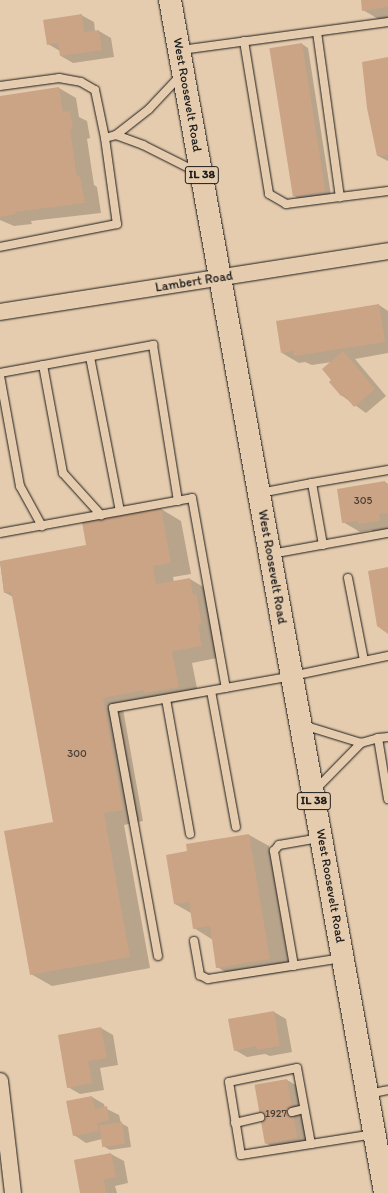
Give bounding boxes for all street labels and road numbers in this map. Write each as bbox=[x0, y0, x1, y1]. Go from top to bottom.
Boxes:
street label: West Roosevelt Road bbox=[169, 37, 205, 153]
road number: IL 38 bbox=[184, 165, 220, 185]
street label: Lambert Road bbox=[154, 268, 234, 296]
street label: West Roosevelt Road bbox=[254, 509, 290, 625]
road number: IL 38 bbox=[296, 791, 332, 811]
street label: West Roosevelt Road bbox=[312, 828, 348, 944]

